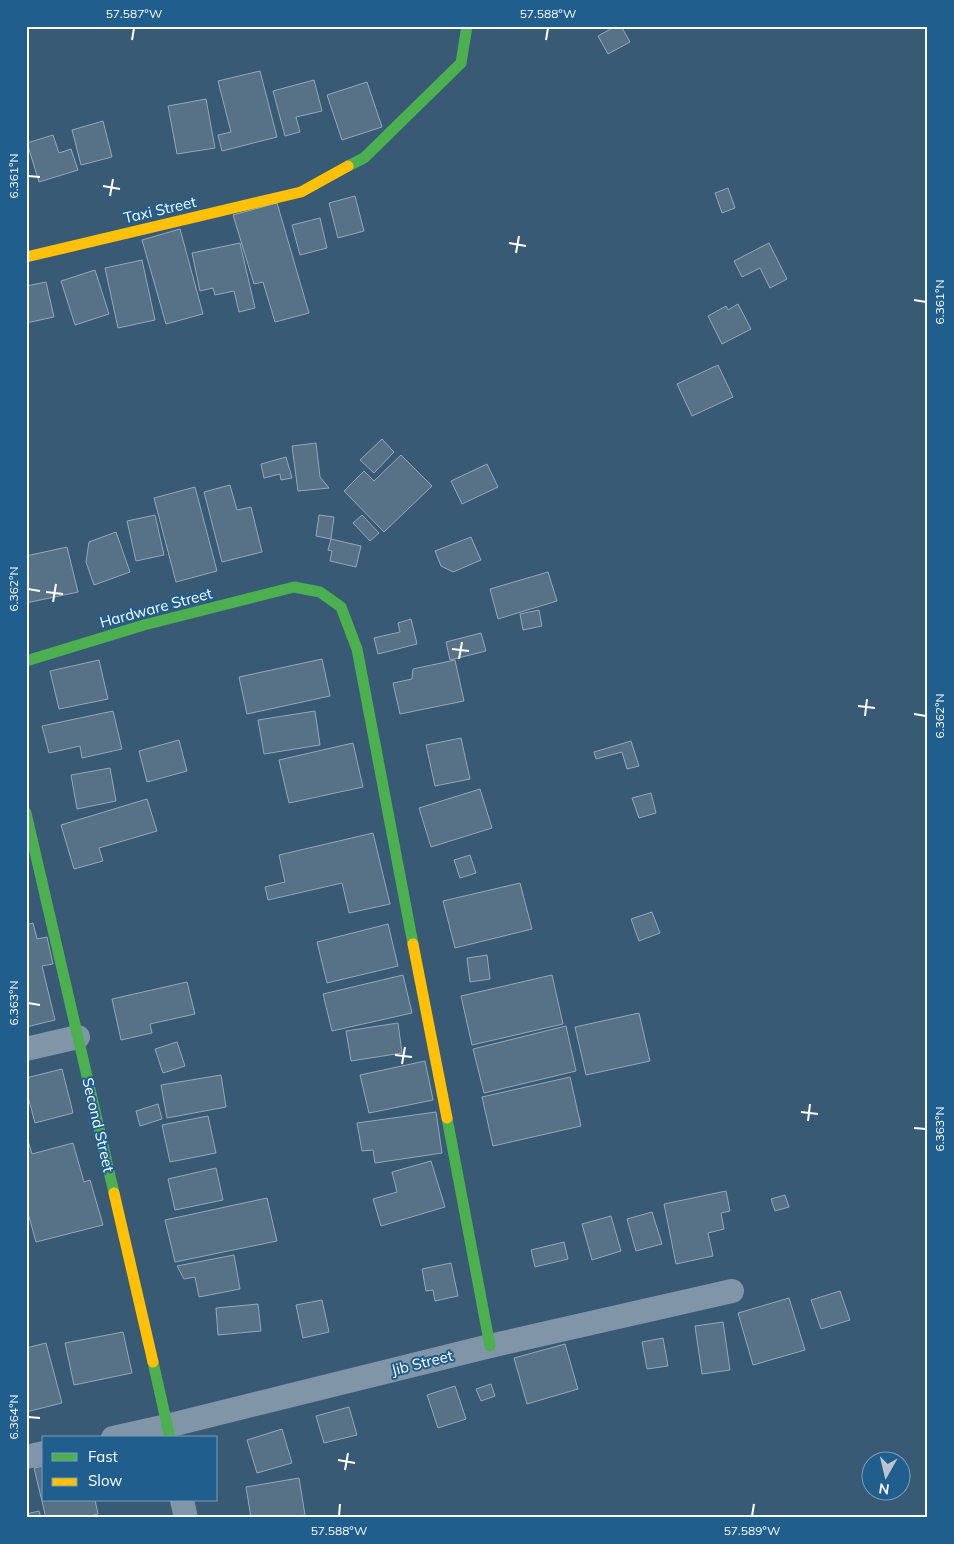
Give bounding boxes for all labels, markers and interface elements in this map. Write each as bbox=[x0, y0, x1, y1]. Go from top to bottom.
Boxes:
text: 57.587°W bbox=[106, 6, 162, 21]
text: 57.588°W bbox=[520, 6, 576, 21]
text: 6.361°N bbox=[6, 154, 21, 198]
street label: Taxi Street bbox=[122, 192, 198, 227]
text: 6.361°N bbox=[932, 280, 947, 324]
text: 6.362°N bbox=[6, 567, 21, 611]
street label: Hardware Street bbox=[98, 583, 214, 632]
text: 6.362°N bbox=[932, 694, 947, 738]
text: 6.363°N bbox=[6, 981, 21, 1025]
street label: Second Street bbox=[78, 1076, 119, 1174]
text: 6.363°N bbox=[932, 1107, 947, 1151]
street label: Jib Street bbox=[389, 1346, 455, 1379]
text: 6.364°N bbox=[6, 1395, 21, 1439]
legend bbox=[42, 1436, 218, 1502]
text: Fast bbox=[88, 1447, 118, 1466]
north arrow bbox=[862, 1452, 912, 1502]
text: Slow bbox=[88, 1471, 122, 1490]
text: N bbox=[878, 1479, 891, 1499]
text: 57.588°W bbox=[311, 1523, 367, 1538]
text: 57.589°W bbox=[724, 1523, 780, 1538]

